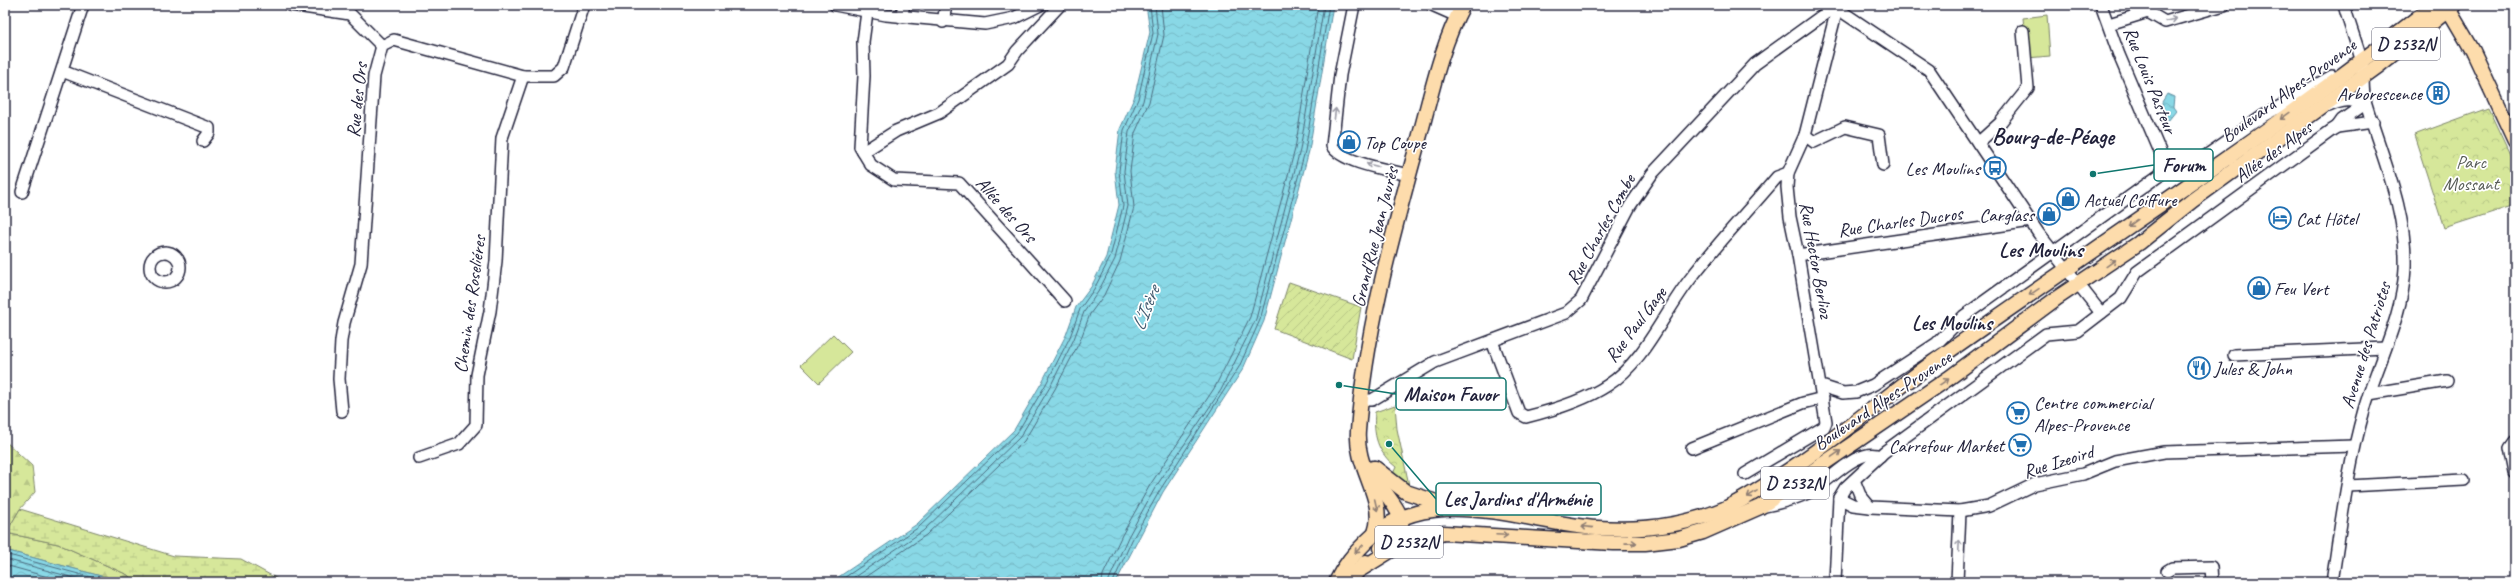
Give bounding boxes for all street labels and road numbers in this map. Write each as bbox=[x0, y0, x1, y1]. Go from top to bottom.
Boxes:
street label: Rue Louis Pasteur bbox=[2118, 24, 2183, 139]
road number: D 2532N bbox=[2372, 28, 2440, 60]
street label: Boulevard Alpes-Provence bbox=[2216, 33, 2362, 148]
street label: Rue des Ors bbox=[341, 59, 373, 139]
street label: Allée des Alpes bbox=[2230, 115, 2318, 188]
street label: Grand'Rue Jean Jaurès bbox=[1346, 162, 1405, 310]
street label: Rue Charles Combe bbox=[1561, 169, 1642, 289]
street label: Allée des Ors bbox=[970, 172, 1044, 249]
street label: Rue Hector Berlioz bbox=[1794, 200, 1838, 321]
street label: Rue Charles Ducros bbox=[1836, 201, 1966, 243]
street label: Chemin des Roseliéres bbox=[448, 232, 492, 375]
street label: Avenue des Patriotes bbox=[2335, 278, 2397, 411]
street label: Rue Paul Gage bbox=[1600, 281, 1673, 367]
street label: Boulevard Alpes-Provence bbox=[1809, 345, 1958, 456]
street label: Rue Izeoird bbox=[2020, 439, 2099, 484]
road number: D 2532N bbox=[1761, 467, 1829, 499]
road number: D 2532N bbox=[1375, 526, 1443, 558]

